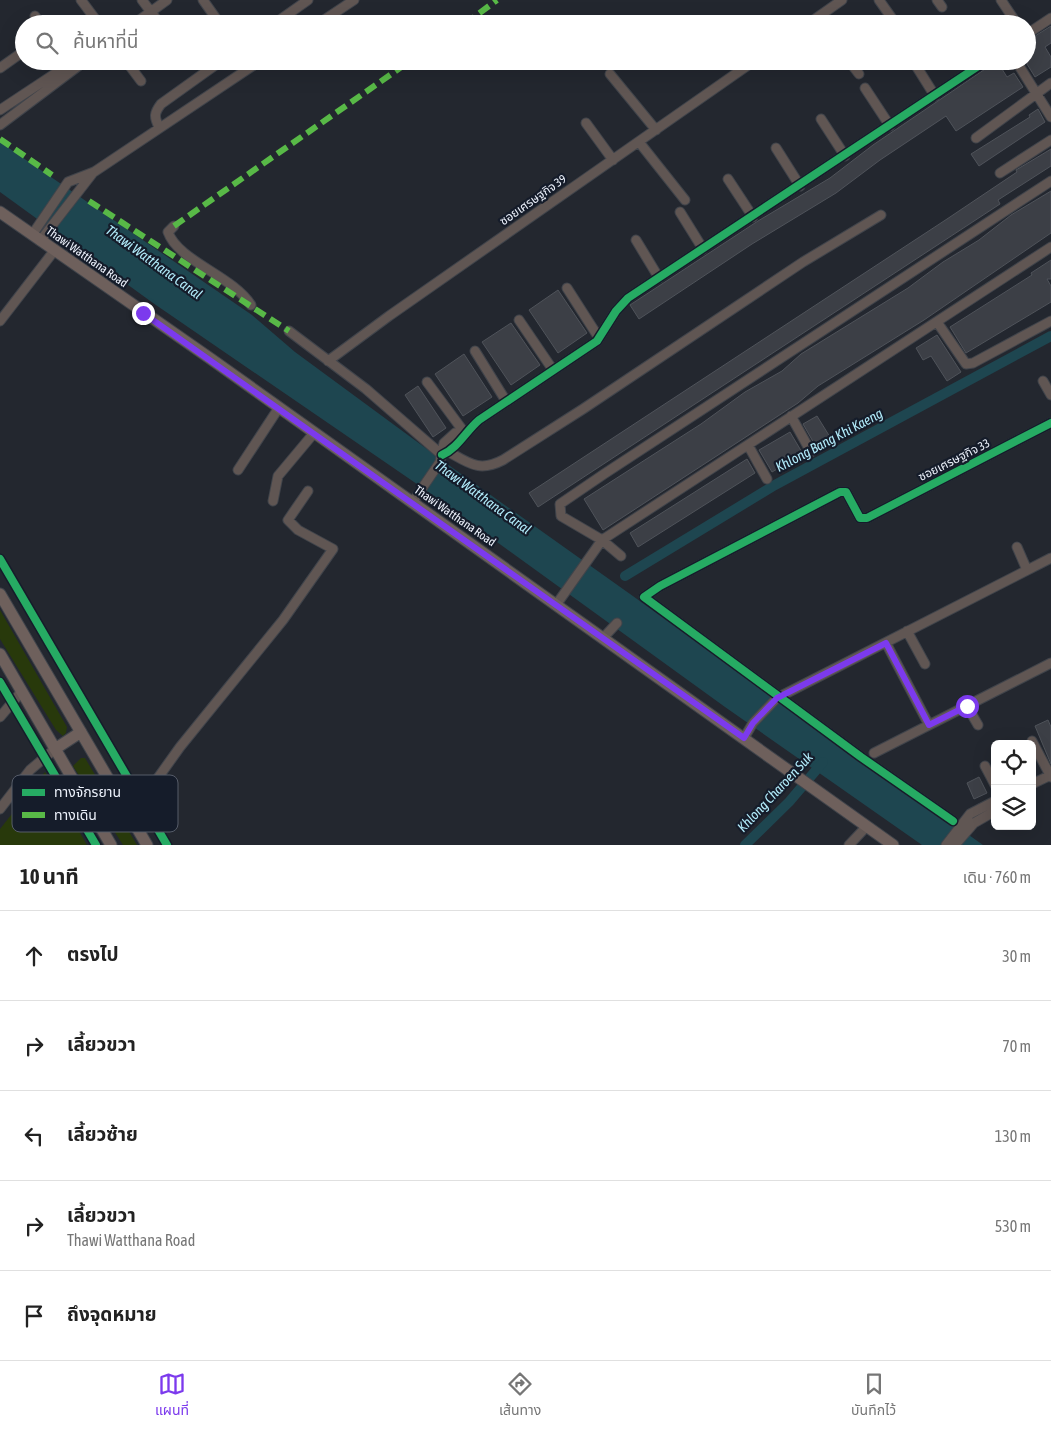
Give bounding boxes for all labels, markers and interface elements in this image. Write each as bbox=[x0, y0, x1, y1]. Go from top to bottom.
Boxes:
search box bbox=[15, 15, 1036, 70]
icon: search bbox=[33, 29, 61, 57]
text: ค้นหาที่นี่ bbox=[73, 30, 138, 52]
street label: ซอยเศรษฐกิจ 39 bbox=[497, 172, 569, 228]
water label: Thawi Watthana Canal bbox=[103, 222, 206, 303]
street label: Thawi Watthana Road bbox=[44, 224, 130, 290]
route end bbox=[132, 302, 155, 325]
water label: Khlong Bang Khi Kaeng bbox=[773, 405, 885, 475]
street label: ซอยเศรษฐกิจ 33 bbox=[916, 436, 992, 484]
water label: Thawi Watthana Canal bbox=[432, 457, 535, 538]
street label: Thawi Watthana Road bbox=[412, 483, 498, 549]
route start bbox=[956, 695, 979, 718]
map controls bbox=[991, 740, 1036, 830]
button: locate bbox=[991, 740, 1036, 785]
water label: Khlong Charoen Suk bbox=[734, 748, 816, 835]
legend bbox=[12, 775, 178, 832]
text: ทางจักรยาน bbox=[54, 784, 121, 800]
button: layers bbox=[991, 785, 1036, 830]
text: ทางเดิน bbox=[54, 807, 97, 823]
text: 10 นาที bbox=[20, 864, 79, 888]
text: เดิน · 760 m bbox=[963, 868, 1031, 886]
icon: ahead bbox=[20, 942, 48, 970]
text: ตรงไป bbox=[67, 943, 119, 965]
text: 30 m bbox=[1002, 947, 1031, 965]
icon: right bbox=[20, 1032, 48, 1060]
text: เลี้ยวขวา bbox=[67, 1033, 136, 1055]
text: 70 m bbox=[1002, 1037, 1031, 1055]
icon: left bbox=[20, 1122, 48, 1150]
text: เลี้ยวซ้าย bbox=[67, 1123, 138, 1145]
text: 130 m bbox=[995, 1127, 1031, 1145]
text: เลี้ยวขวา bbox=[67, 1204, 136, 1226]
icon: right bbox=[20, 1212, 48, 1240]
text: 530 m bbox=[995, 1217, 1031, 1235]
text: Thawi Watthana Road bbox=[67, 1231, 195, 1249]
icon: arrive bbox=[20, 1302, 48, 1330]
text: ถึงจุดหมาย bbox=[67, 1303, 157, 1325]
tab: แผนที่ bbox=[155, 1370, 189, 1421]
tab: เส้นทาง bbox=[499, 1370, 541, 1421]
tab: บันทึกไว้ bbox=[851, 1370, 896, 1421]

